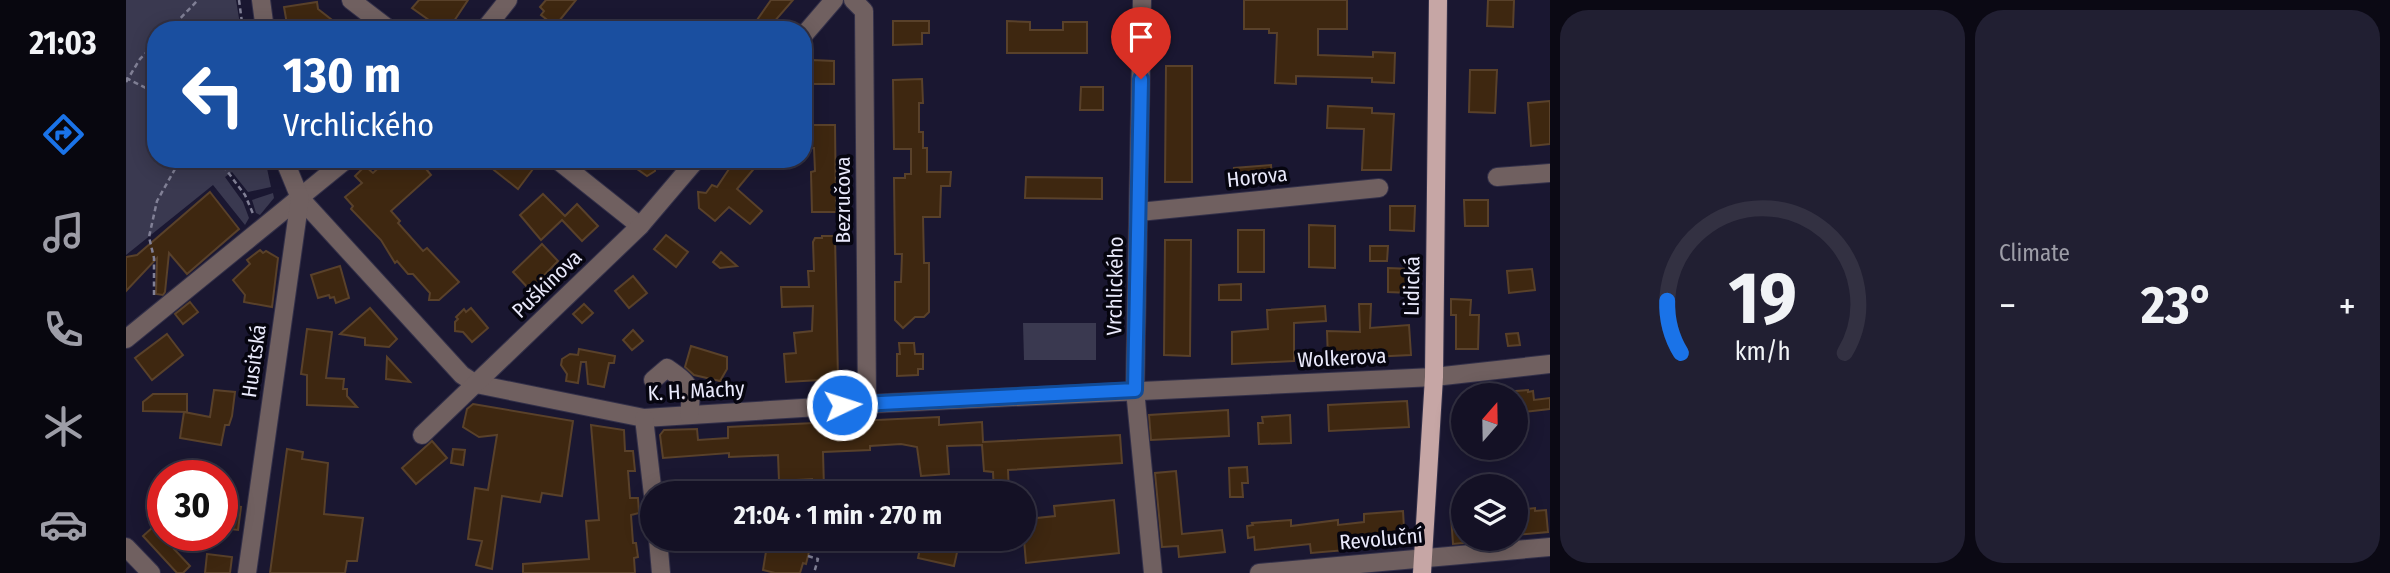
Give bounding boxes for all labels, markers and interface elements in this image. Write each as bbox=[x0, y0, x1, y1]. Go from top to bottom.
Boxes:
pin bbox=[1111, 7, 1171, 79]
icon: arrive bbox=[1122, 18, 1160, 56]
text: 21:03 bbox=[29, 24, 97, 62]
text: 130 m bbox=[283, 46, 401, 105]
icon: left bbox=[168, 49, 259, 140]
text: Vrchlického bbox=[283, 106, 434, 144]
icon: directions bbox=[39, 110, 88, 159]
street label: Bezručova bbox=[830, 156, 856, 244]
street label: Horova bbox=[1225, 161, 1289, 193]
icon: music bbox=[39, 208, 88, 257]
street label: Vrchlického bbox=[1101, 236, 1129, 336]
text: Climate bbox=[1999, 239, 2070, 267]
street label: Puškinova bbox=[507, 244, 587, 324]
text: 19 bbox=[1728, 255, 1797, 342]
street label: Lidická bbox=[1398, 256, 1426, 316]
text: 23° bbox=[2141, 274, 2214, 337]
text: − bbox=[1999, 283, 2016, 329]
text: + bbox=[2339, 283, 2356, 329]
icon: phone bbox=[39, 305, 88, 354]
street label: Husitská bbox=[236, 323, 272, 399]
text: km/h bbox=[1735, 336, 1790, 366]
street label: Wolkerova bbox=[1297, 343, 1387, 373]
position arrow bbox=[805, 368, 879, 442]
street label: K. H. Máchy bbox=[647, 375, 746, 407]
north arrow bbox=[1451, 383, 1528, 460]
map controls bbox=[1451, 383, 1528, 551]
icon: climate bbox=[39, 402, 88, 451]
speed limit sign: 30 bbox=[147, 460, 238, 551]
button: layers bbox=[1451, 474, 1528, 551]
icon: car bbox=[39, 500, 88, 549]
text: 21:04 · 1 min · 270 m bbox=[734, 500, 942, 531]
street label: Revoluční bbox=[1338, 522, 1424, 556]

